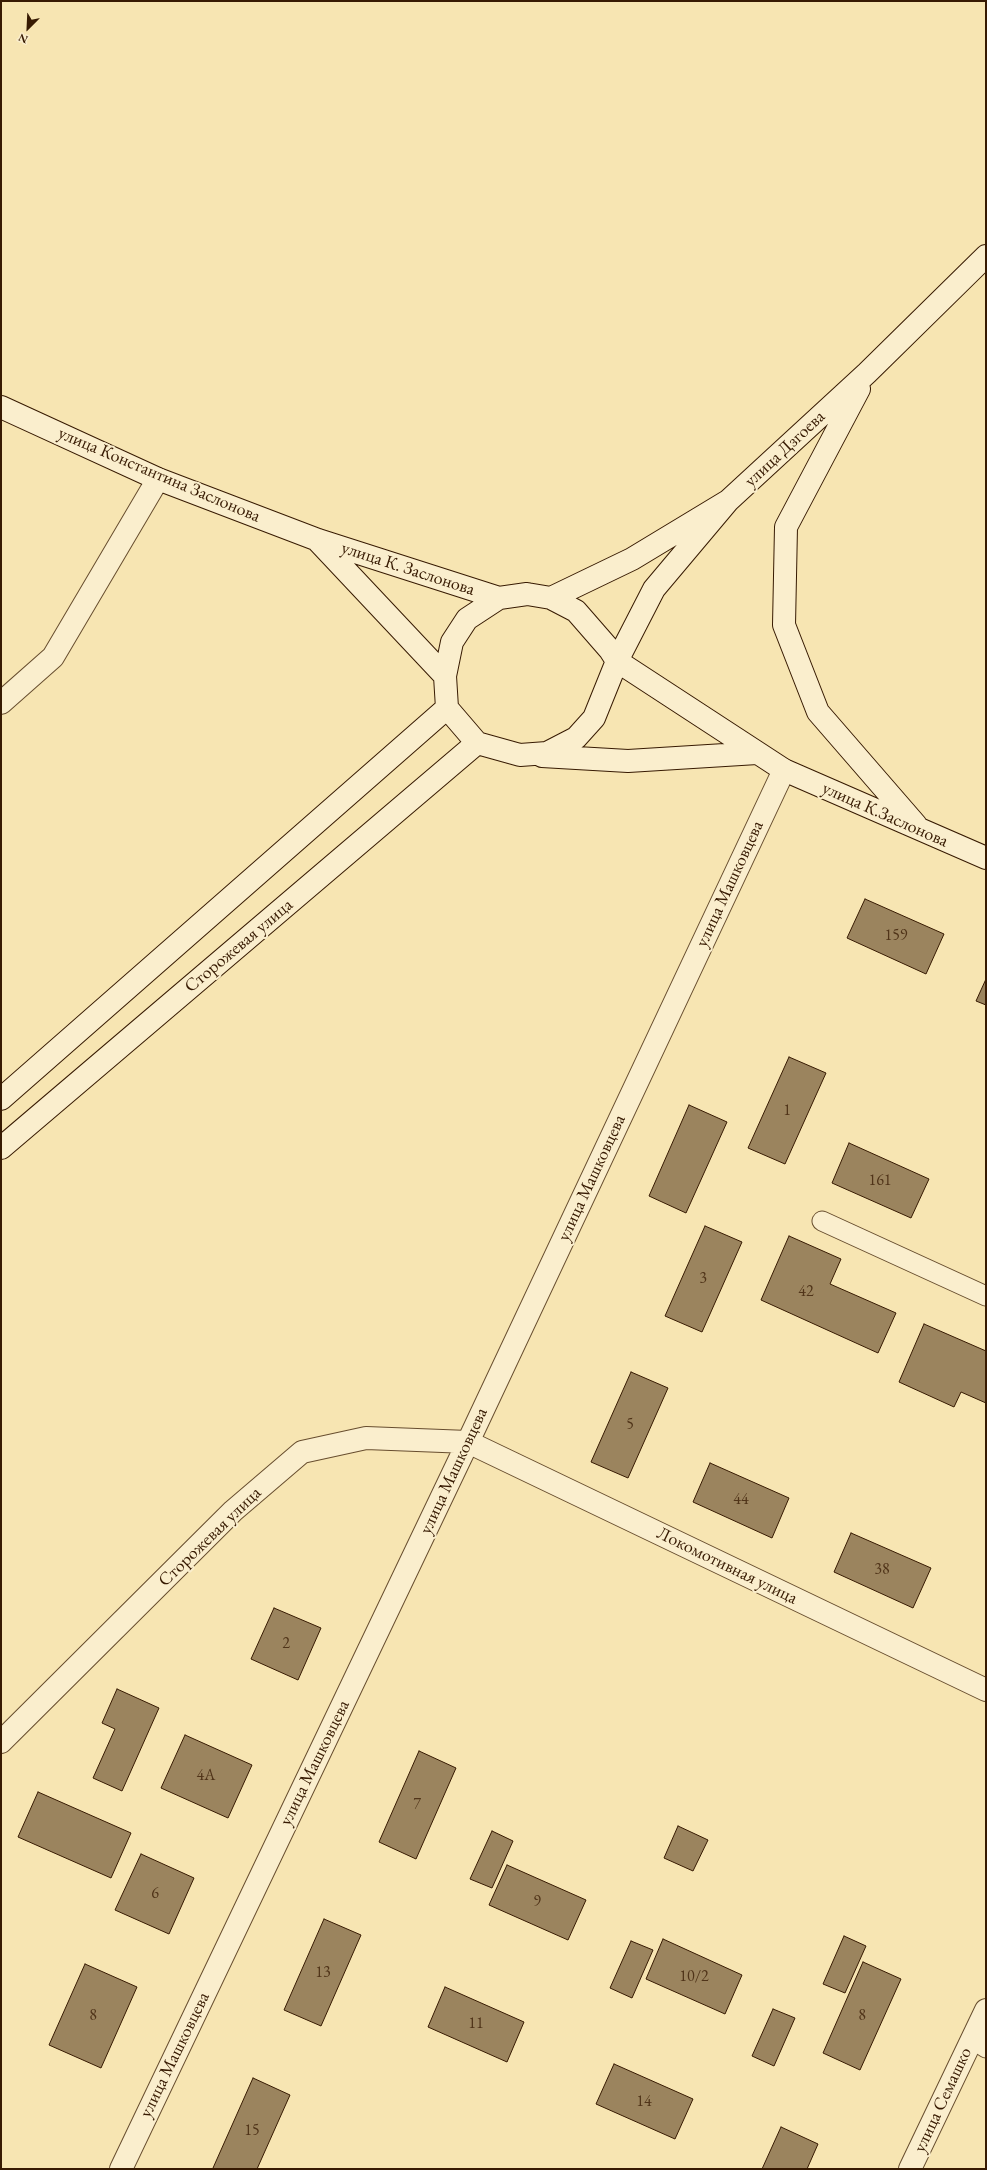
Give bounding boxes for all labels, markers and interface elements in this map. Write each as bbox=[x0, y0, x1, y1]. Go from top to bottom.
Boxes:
north arrow bbox=[8, 8, 48, 48]
text: N bbox=[16, 31, 30, 47]
street label: улица Дзгоева bbox=[740, 406, 830, 492]
street label: улица Константина Заслонова bbox=[55, 423, 263, 527]
street label: улица К. Заслонова bbox=[338, 537, 478, 601]
street label: улица К.Заслонова bbox=[819, 778, 951, 852]
street label: улица Машковцева bbox=[691, 817, 769, 951]
street label: Сторожевая улица bbox=[180, 894, 298, 998]
house number: 159 bbox=[884, 926, 908, 946]
house number: 1 bbox=[783, 1101, 791, 1121]
street label: улица Машковцева bbox=[553, 1111, 631, 1245]
house number: 161 bbox=[868, 1171, 892, 1191]
house number: 3 bbox=[699, 1269, 707, 1289]
house number: 42 bbox=[798, 1282, 814, 1302]
street label: улица Машковцева bbox=[415, 1404, 493, 1538]
house number: 5 bbox=[626, 1415, 634, 1435]
street label: Сторожевая улица bbox=[154, 1482, 266, 1592]
house number: 44 bbox=[733, 1490, 749, 1510]
street label: Локомотивная улица bbox=[653, 1523, 801, 1609]
house number: 38 bbox=[874, 1560, 890, 1580]
house number: 2 bbox=[282, 1634, 290, 1654]
street label: улица Машковцева bbox=[275, 1697, 355, 1829]
house number: 4А bbox=[197, 1766, 215, 1786]
house number: 7 bbox=[413, 1795, 421, 1815]
house number: 6 bbox=[151, 1884, 159, 1904]
house number: 9 bbox=[533, 1892, 541, 1912]
house number: 13 bbox=[315, 1963, 331, 1983]
house number: 10/2 bbox=[679, 1967, 709, 1987]
street label: улица Машковцева bbox=[135, 1989, 215, 2121]
house number: 8 bbox=[89, 2006, 97, 2026]
house number: 8 bbox=[858, 2006, 866, 2026]
house number: 11 bbox=[468, 2014, 484, 2034]
street label: улица Семашко bbox=[909, 2044, 977, 2156]
house number: 14 bbox=[636, 2092, 652, 2112]
house number: 15 bbox=[244, 2121, 260, 2141]

